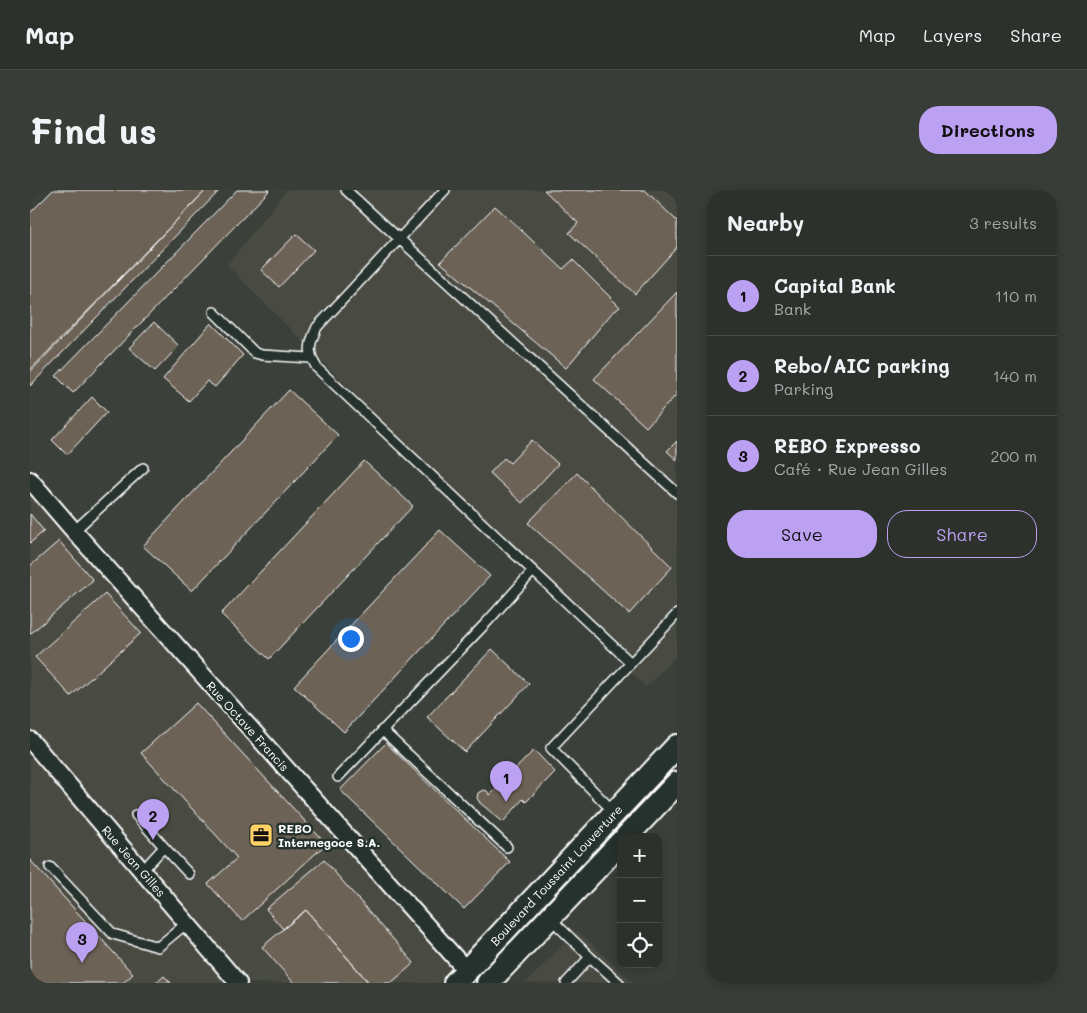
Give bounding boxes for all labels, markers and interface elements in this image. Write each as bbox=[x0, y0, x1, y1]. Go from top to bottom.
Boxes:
text: Map bbox=[25, 19, 74, 50]
text: Map bbox=[859, 23, 895, 47]
text: Layers bbox=[923, 23, 982, 47]
text: Share bbox=[1010, 23, 1062, 47]
button: Directions bbox=[919, 106, 1057, 154]
text: Find us bbox=[30, 107, 157, 153]
text: Nearby bbox=[727, 209, 804, 236]
text: 3 results bbox=[969, 212, 1037, 233]
text: Capital Bank bbox=[774, 273, 896, 298]
text: 1 bbox=[739, 285, 747, 306]
text: 110 m bbox=[995, 285, 1037, 306]
text: Bank bbox=[774, 298, 811, 319]
text: Rebo/AIC parking bbox=[774, 353, 950, 378]
text: 2 bbox=[739, 365, 747, 386]
text: 140 m bbox=[993, 365, 1037, 386]
text: Parking bbox=[774, 378, 833, 399]
text: REBO Expresso bbox=[774, 433, 920, 458]
text: 3 bbox=[738, 445, 748, 466]
text: 200 m bbox=[990, 445, 1037, 466]
text: Café · Rue Jean Gilles bbox=[774, 458, 947, 479]
button: Save bbox=[727, 510, 877, 558]
button: Share bbox=[887, 510, 1037, 558]
your location bbox=[338, 626, 364, 652]
street label: Rue Octave Francis bbox=[203, 678, 293, 775]
pin: 1 bbox=[490, 761, 522, 802]
pin: 2 bbox=[137, 799, 169, 840]
street label: Boulevard Toussaint Louverture bbox=[486, 801, 626, 949]
place label: REBO Internegoce S.A. bbox=[278, 820, 380, 850]
street label: Rue Jean Gilles bbox=[99, 822, 169, 900]
office icon: REBO Internegoce S.A. bbox=[248, 822, 274, 848]
map controls bbox=[617, 833, 662, 968]
button: + bbox=[617, 833, 662, 878]
button: − bbox=[617, 878, 662, 923]
pin: 3 bbox=[66, 922, 98, 963]
button: locate bbox=[617, 923, 662, 968]

